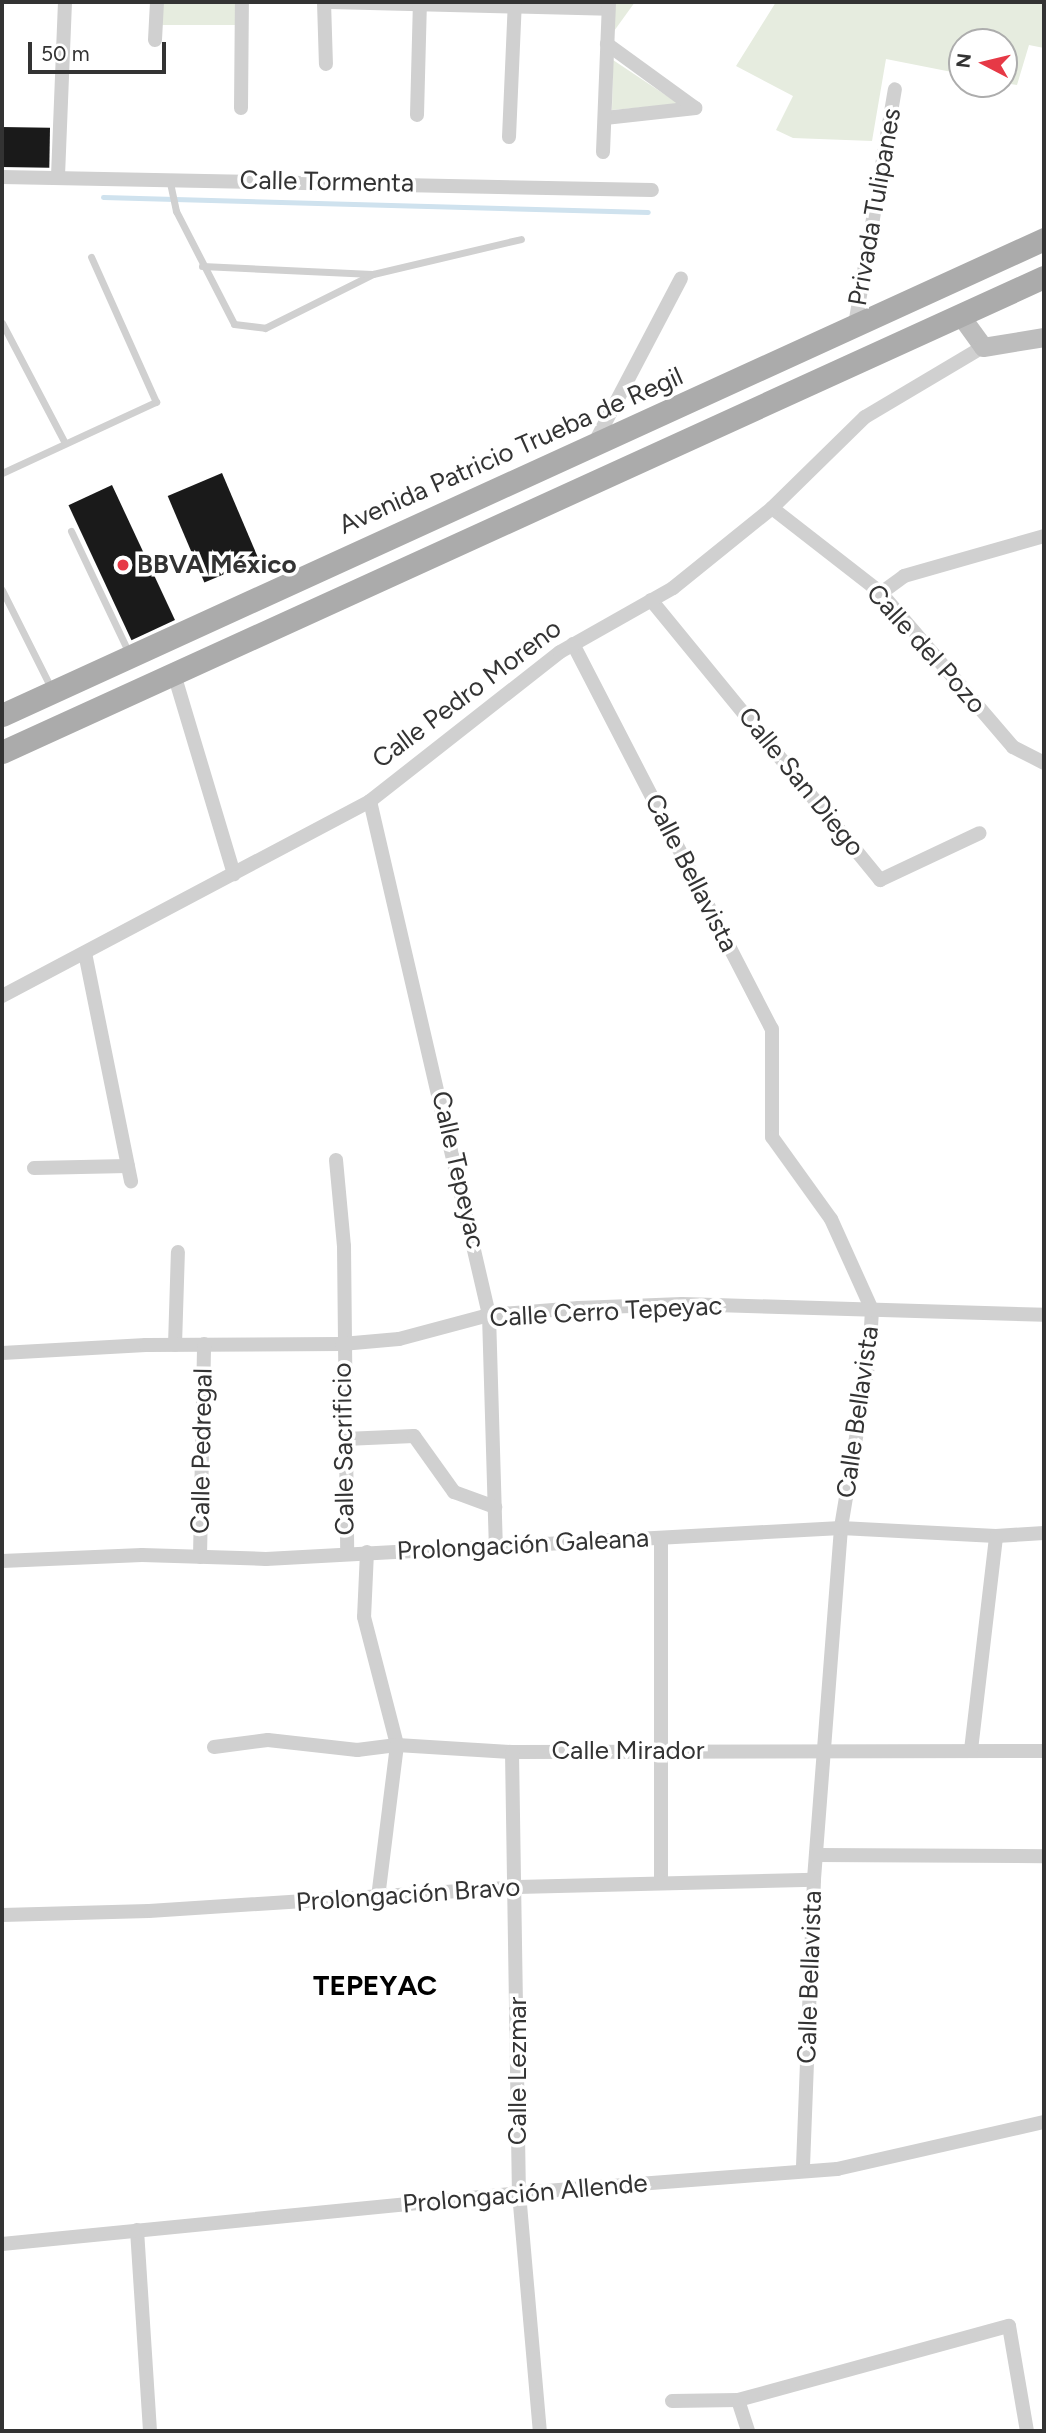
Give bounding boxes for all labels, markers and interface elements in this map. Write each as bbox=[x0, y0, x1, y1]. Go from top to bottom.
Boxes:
scale bar bbox=[32, 28, 170, 72]
north arrow bbox=[948, 28, 1018, 98]
text: 50 m bbox=[41, 41, 90, 66]
text: N bbox=[951, 52, 976, 69]
street label: Privada Tulipanes bbox=[842, 106, 908, 308]
street label: Calle Tormenta bbox=[239, 165, 415, 199]
street label: Avenida Patricio Trueba de Regil bbox=[334, 361, 688, 541]
place label: BBVA México bbox=[137, 549, 297, 581]
marker: BBVA México bbox=[115, 557, 131, 573]
street label: Calle del Pozo bbox=[860, 578, 992, 720]
street label: Calle Pedro Moreno bbox=[366, 613, 568, 775]
street label: Calle San Diego bbox=[731, 701, 871, 863]
street label: Calle Bellavista bbox=[638, 789, 744, 957]
street label: Calle Tepeyac bbox=[425, 1088, 491, 1252]
street label: Calle Cerro Tepeyac bbox=[489, 1290, 723, 1334]
street label: Calle Bellavista bbox=[830, 1324, 886, 1500]
street label: Calle Sacrificio bbox=[327, 1362, 361, 1536]
street label: Calle Pedregal bbox=[185, 1368, 219, 1534]
street label: Prolongación Galeana bbox=[396, 1523, 650, 1567]
street label: Calle Mirador bbox=[551, 1735, 705, 1767]
street label: Prolongación Bravo bbox=[295, 1872, 521, 1918]
street label: Calle Bellavista bbox=[791, 1890, 829, 2064]
district label: TEPEYAC bbox=[313, 1968, 437, 2002]
street label: Calle Lezmar bbox=[502, 1997, 534, 2145]
street label: Prolongación Allende bbox=[401, 2168, 649, 2220]

